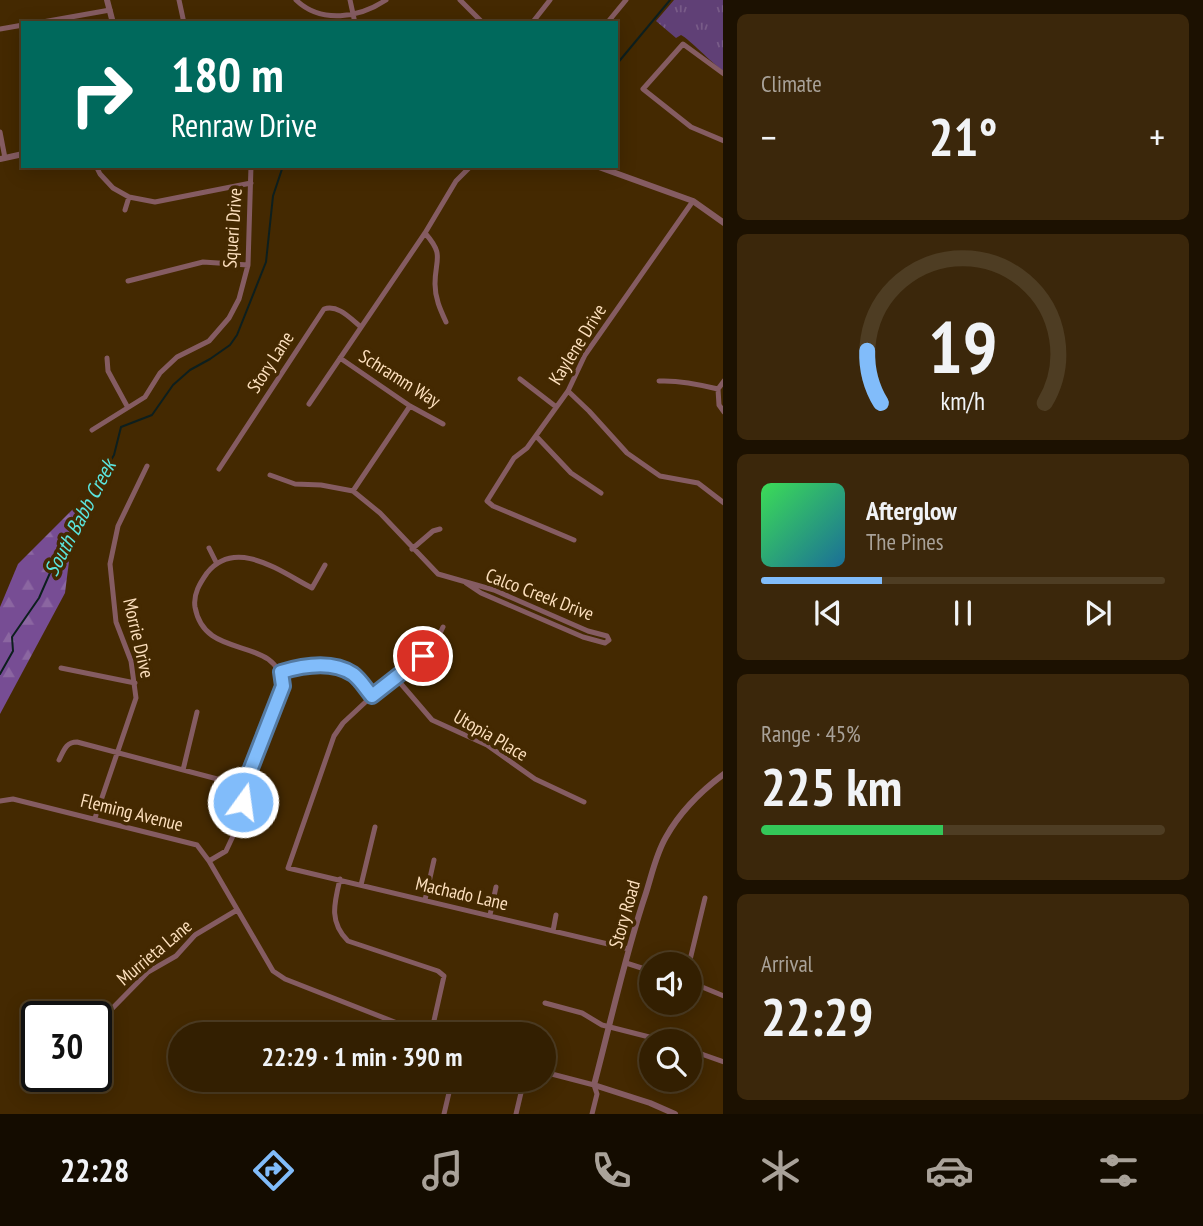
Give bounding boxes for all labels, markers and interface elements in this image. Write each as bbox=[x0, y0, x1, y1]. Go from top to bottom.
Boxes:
text: 180 m bbox=[171, 42, 284, 106]
icon: right bbox=[56, 49, 147, 140]
text: Climate bbox=[761, 69, 822, 98]
text: 21° bbox=[929, 103, 997, 170]
text: Renraw Drive bbox=[171, 104, 317, 146]
text: − bbox=[761, 112, 777, 161]
text: + bbox=[1149, 112, 1165, 161]
street label: Squeri Drive bbox=[217, 187, 247, 269]
street label: Kaylene Drive bbox=[543, 299, 611, 389]
text: 19 bbox=[928, 299, 998, 393]
street label: Story Lane bbox=[241, 327, 299, 397]
street label: Schramm Way bbox=[355, 344, 446, 413]
text: km/h bbox=[941, 385, 985, 417]
water label: South Babb Creek bbox=[38, 452, 123, 581]
text: Afterglow bbox=[866, 494, 957, 527]
text: The Pines bbox=[866, 527, 944, 556]
street label: Calco Creek Drive bbox=[483, 562, 598, 626]
icon: previous bbox=[809, 594, 847, 632]
icon: pause bbox=[944, 594, 982, 632]
icon: next bbox=[1079, 594, 1117, 632]
street label: Morrie Drive bbox=[118, 596, 160, 680]
pin bbox=[393, 626, 453, 686]
icon: arrive bbox=[404, 637, 442, 675]
street label: Utopia Place bbox=[449, 704, 533, 766]
text: Range · 45% bbox=[761, 719, 861, 748]
text: 225 km bbox=[761, 753, 902, 820]
position arrow bbox=[206, 765, 280, 839]
street label: Fleming Avenue bbox=[78, 788, 186, 836]
street label: Machado Lane bbox=[413, 871, 511, 915]
street label: Story Road bbox=[603, 877, 645, 951]
street label: Murrieta Lane bbox=[111, 913, 197, 990]
text: Arrival bbox=[761, 949, 813, 978]
map controls bbox=[639, 952, 702, 1092]
button: sound bbox=[639, 952, 702, 1015]
text: 22:29 bbox=[761, 983, 873, 1050]
speed limit sign: 30 bbox=[21, 1001, 112, 1092]
button: search bbox=[639, 1029, 702, 1092]
text: 22:29 · 1 min · 390 m bbox=[262, 1040, 462, 1073]
icon: directions bbox=[249, 1146, 298, 1195]
icon: music bbox=[418, 1146, 467, 1195]
icon: phone bbox=[587, 1146, 636, 1195]
icon: climate bbox=[756, 1146, 805, 1195]
icon: car bbox=[925, 1146, 974, 1195]
icon: filters bbox=[1094, 1146, 1143, 1195]
text: 22:28 bbox=[60, 1149, 129, 1191]

